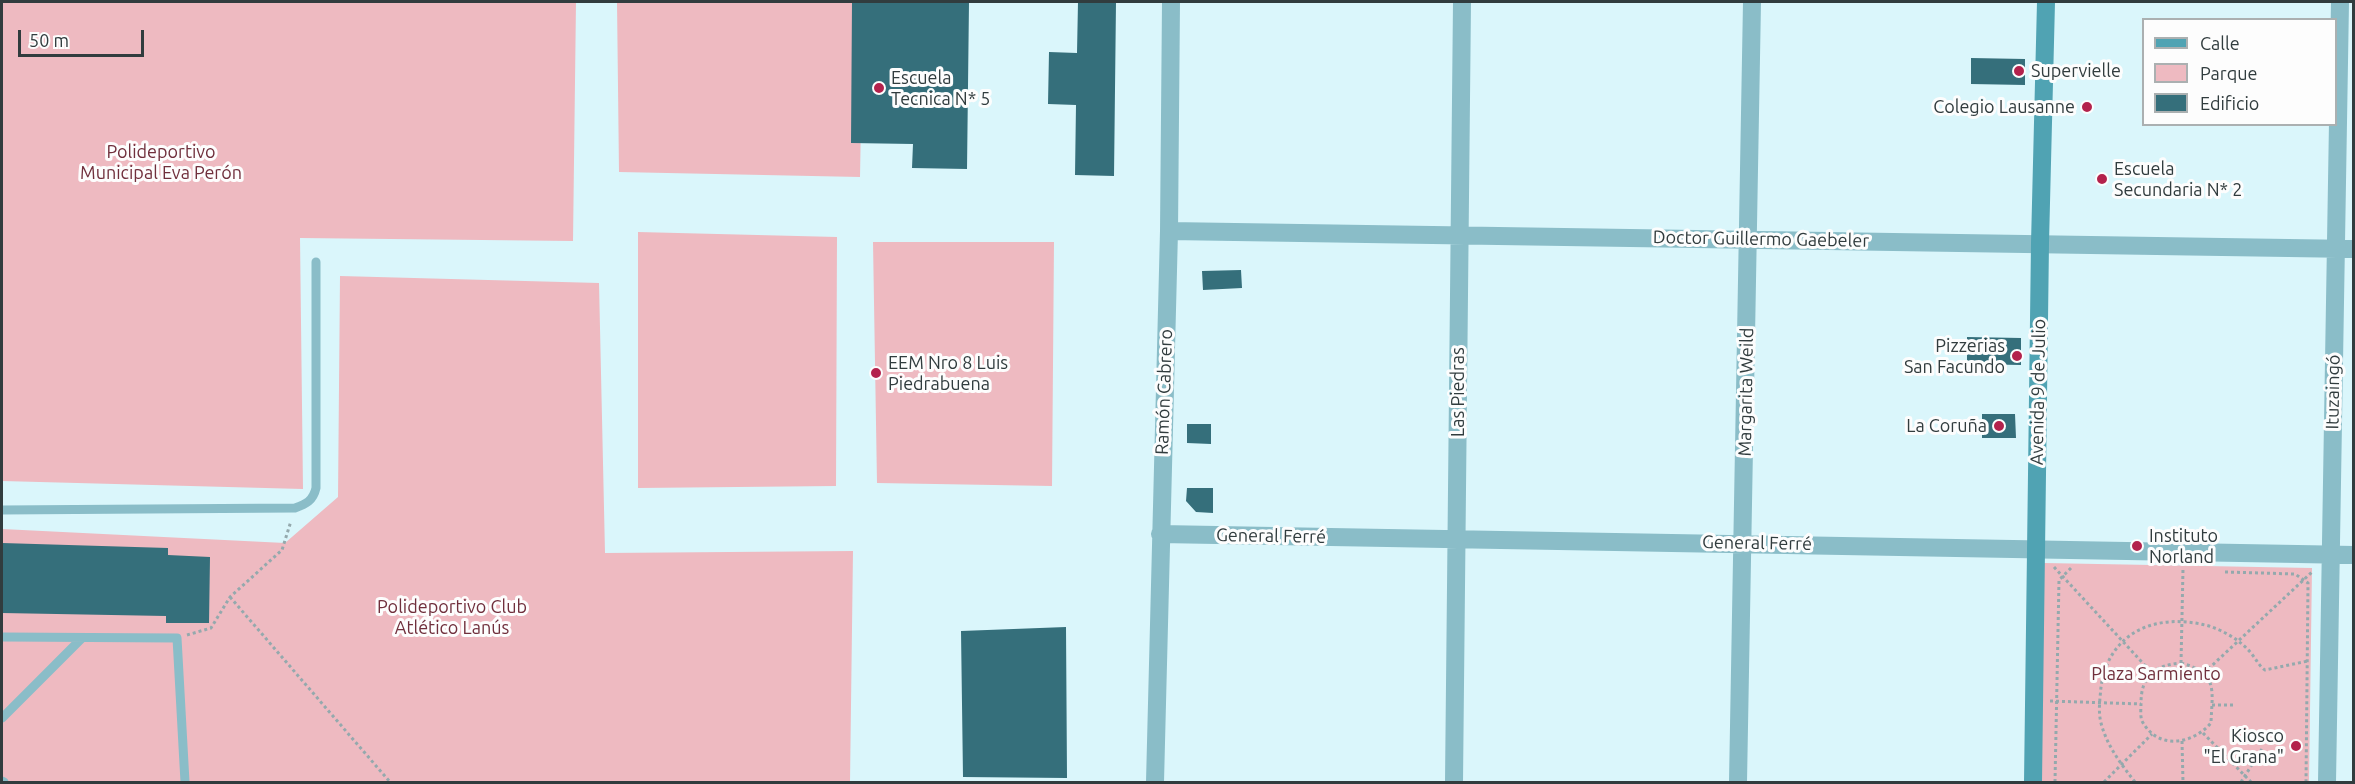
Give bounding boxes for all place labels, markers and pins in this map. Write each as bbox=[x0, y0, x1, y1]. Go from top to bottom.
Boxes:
place label: Supervielle bbox=[2031, 60, 2121, 82]
marker: Supervielle bbox=[2012, 64, 2026, 78]
place label: Escuela Tecnica N* 5 bbox=[891, 67, 990, 110]
marker: Escuela Tecnica N* 5 bbox=[872, 81, 886, 95]
place label: Colegio Lausanne bbox=[1933, 96, 2075, 118]
marker: Colegio Lausanne bbox=[2080, 100, 2094, 114]
place label: Escuela Secundaria N* 2 bbox=[2114, 158, 2242, 201]
marker: Escuela Secundaria N* 2 bbox=[2095, 172, 2109, 186]
place label: Pizzerias San Facundo bbox=[1904, 335, 2005, 378]
marker: Pizzerias San Facundo bbox=[2010, 349, 2024, 363]
place label: EEM Nro 8 Luis Piedrabuena bbox=[888, 352, 1008, 394]
marker: EEM Nro 8 Luis Piedrabuena bbox=[869, 366, 883, 380]
place label: La Coruña bbox=[1906, 415, 1987, 437]
marker: La Coruña bbox=[1992, 419, 2006, 433]
place label: Instituto Norland bbox=[2149, 525, 2218, 568]
marker: Instituto Norland bbox=[2130, 539, 2144, 553]
place label: Kiosco "El Grana" bbox=[2203, 725, 2284, 768]
marker: Kiosco "El Grana" bbox=[2289, 739, 2303, 753]

